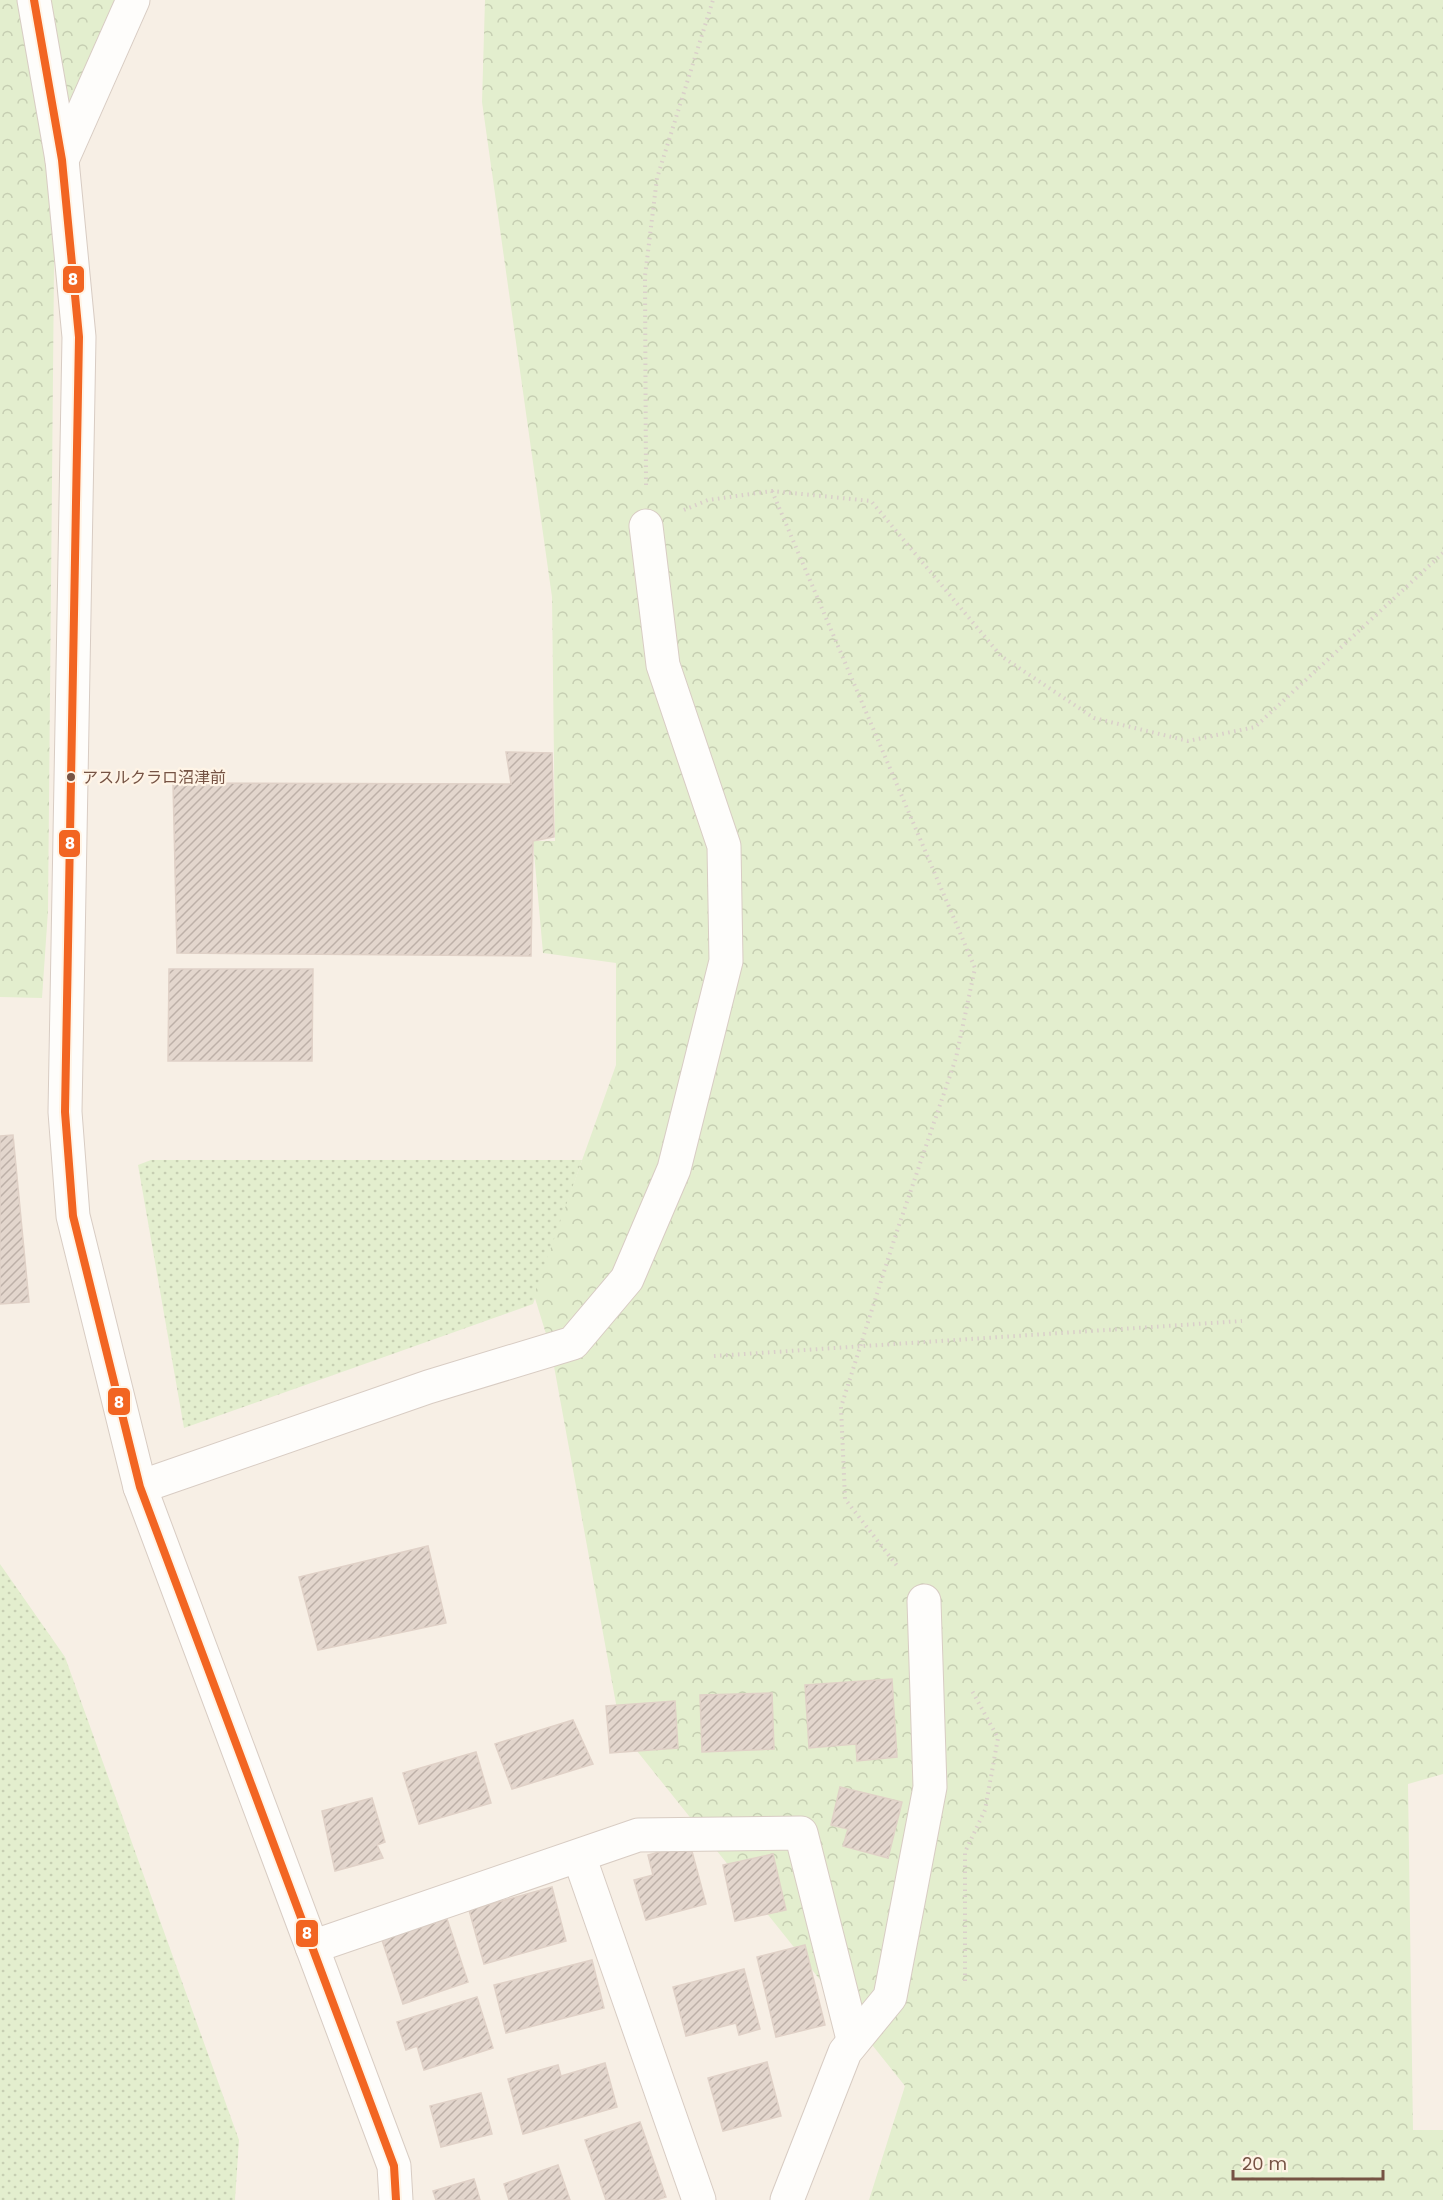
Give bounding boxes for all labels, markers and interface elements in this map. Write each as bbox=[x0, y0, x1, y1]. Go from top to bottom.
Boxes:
line badge: 8 bbox=[62, 265, 85, 294]
text: 8 bbox=[68, 268, 78, 291]
place label: アスルクラロ沼津前 bbox=[82, 766, 226, 789]
marker: アスルクラロ沼津前 bbox=[65, 771, 77, 783]
line badge: 8 bbox=[58, 829, 81, 858]
text: 8 bbox=[65, 832, 75, 855]
line badge: 8 bbox=[107, 1387, 131, 1416]
text: 8 bbox=[114, 1391, 124, 1414]
line badge: 8 bbox=[295, 1919, 319, 1948]
text: 8 bbox=[302, 1922, 312, 1945]
scale bar bbox=[1233, 2143, 1383, 2181]
text: 20 m bbox=[1242, 2151, 1287, 2176]

